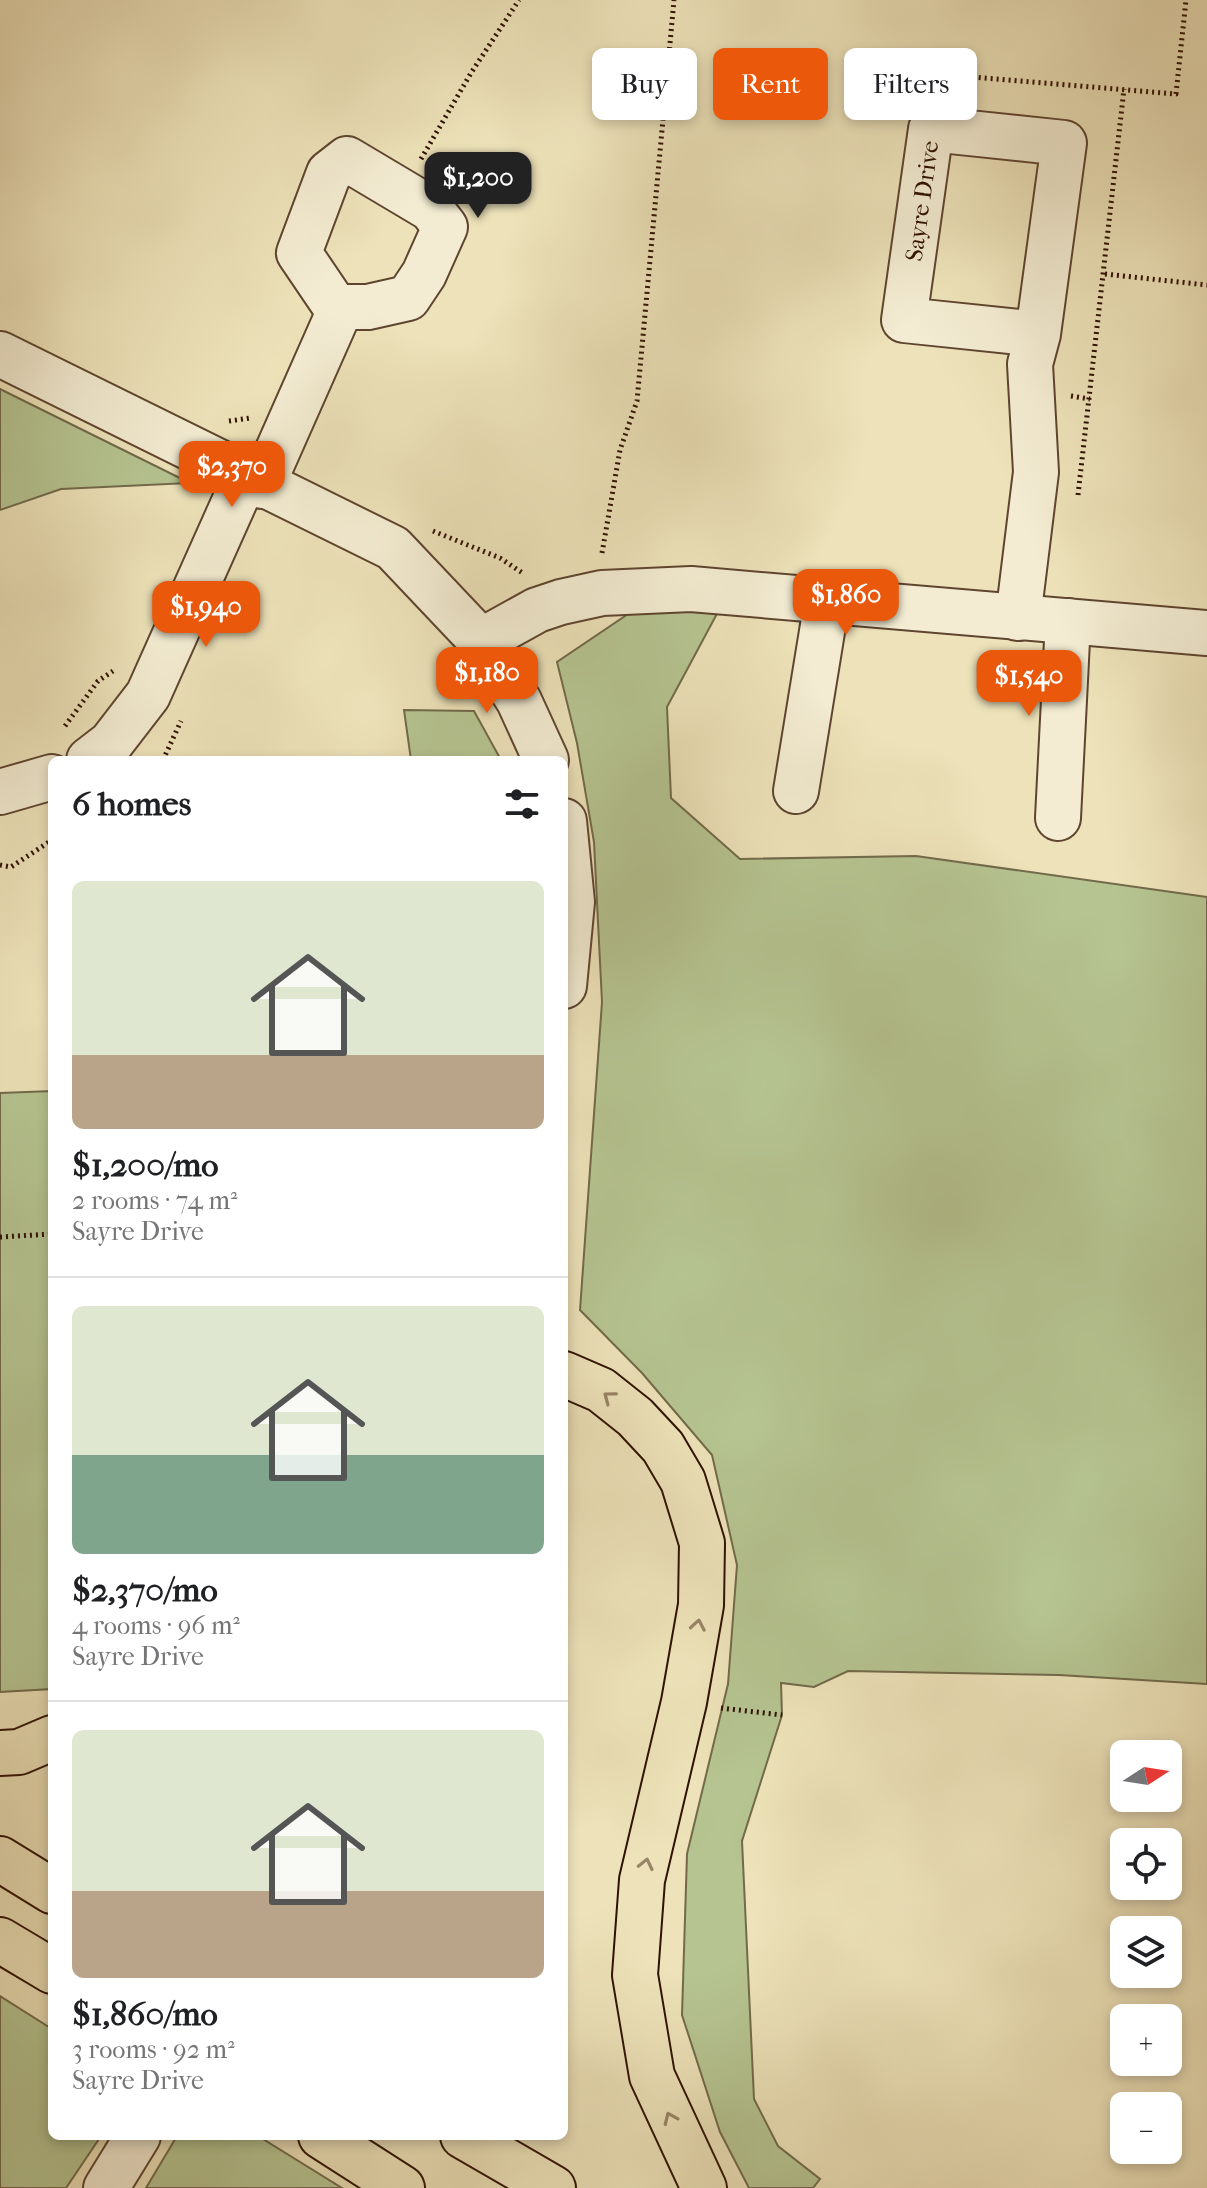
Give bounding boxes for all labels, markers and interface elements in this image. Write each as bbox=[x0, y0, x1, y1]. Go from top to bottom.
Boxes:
chip: Buy bbox=[592, 48, 697, 120]
chip: Rent bbox=[713, 48, 828, 120]
chip: Filters bbox=[844, 48, 977, 120]
street label: Sayre Drive bbox=[900, 139, 944, 263]
pin: $1,200 bbox=[413, 152, 543, 220]
text: $1,200 bbox=[442, 162, 514, 193]
pin: $2,370 bbox=[167, 441, 297, 509]
text: $2,370 bbox=[197, 451, 267, 482]
pin: $1,860 bbox=[781, 569, 911, 637]
text: $1,860 bbox=[811, 579, 881, 610]
pin: $1,940 bbox=[141, 581, 271, 649]
text: $1,940 bbox=[170, 591, 242, 622]
pin: $1,180 bbox=[422, 647, 552, 715]
pin: $1,540 bbox=[964, 650, 1094, 718]
text: $1,180 bbox=[454, 657, 520, 688]
text: $1,540 bbox=[995, 660, 1063, 691]
icon: filters bbox=[500, 782, 544, 826]
text: 6 homes bbox=[72, 784, 191, 824]
icon: home bbox=[236, 933, 380, 1077]
text: $1,200/mo bbox=[72, 1145, 219, 1185]
text: 2 rooms · 74 m² bbox=[72, 1185, 237, 1216]
text: Sayre Drive bbox=[72, 1216, 204, 1247]
icon: home bbox=[236, 1358, 380, 1502]
one-way arrow bbox=[603, 1392, 618, 1407]
text: $2,370/mo bbox=[72, 1570, 218, 1610]
text: 4 rooms · 96 m² bbox=[72, 1610, 240, 1641]
one-way arrow bbox=[688, 1618, 705, 1631]
text: Sayre Drive bbox=[72, 1641, 204, 1672]
north arrow bbox=[1110, 1740, 1182, 1812]
map controls bbox=[1110, 1740, 1182, 2164]
icon: home bbox=[236, 1782, 380, 1926]
button: locate bbox=[1110, 1828, 1182, 1900]
one-way arrow bbox=[637, 1857, 654, 1871]
button: layers bbox=[1110, 1916, 1182, 1988]
text: $1,860/mo bbox=[72, 1994, 218, 2034]
button: + bbox=[1110, 2004, 1182, 2076]
text: 3 rooms · 92 m² bbox=[72, 2034, 235, 2065]
text: Sayre Drive bbox=[72, 2065, 204, 2096]
button: − bbox=[1110, 2092, 1182, 2164]
one-way arrow bbox=[664, 2112, 680, 2126]

